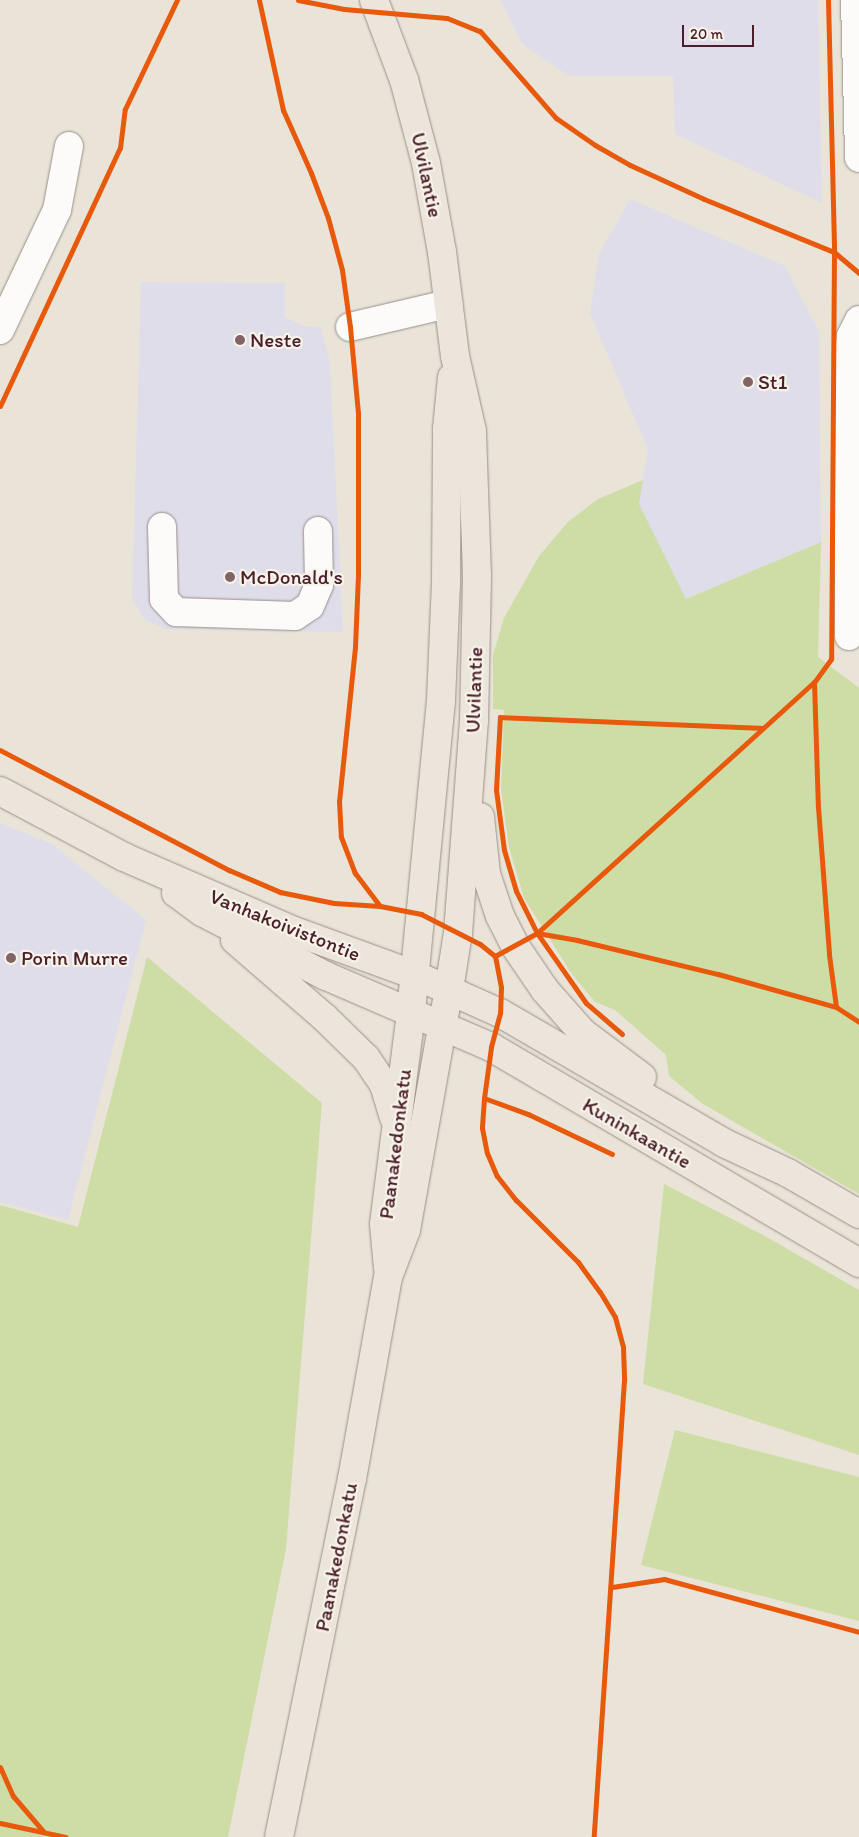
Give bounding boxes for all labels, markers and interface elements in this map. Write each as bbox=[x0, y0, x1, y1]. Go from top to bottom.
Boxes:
scale bar bbox=[684, 15, 756, 47]
text: 20 m bbox=[690, 25, 723, 43]
street label: Ulvilantie bbox=[406, 130, 448, 220]
place label: Neste bbox=[250, 327, 301, 353]
marker: Neste bbox=[234, 334, 246, 346]
place label: St1 bbox=[758, 369, 787, 395]
marker: St1 bbox=[742, 376, 754, 388]
place label: McDonald's bbox=[240, 564, 343, 590]
marker: McDonald's bbox=[224, 571, 236, 583]
street label: Ulvilantie bbox=[460, 646, 488, 734]
street label: Vanhakoivistontie bbox=[206, 883, 364, 967]
place label: Porin Murre bbox=[21, 945, 127, 971]
marker: Porin Murre bbox=[5, 952, 17, 964]
street label: Paanakedonkatu bbox=[373, 1067, 417, 1221]
street label: Kuninkaantie bbox=[578, 1092, 696, 1174]
street label: Paanakedonkatu bbox=[309, 1480, 363, 1634]

